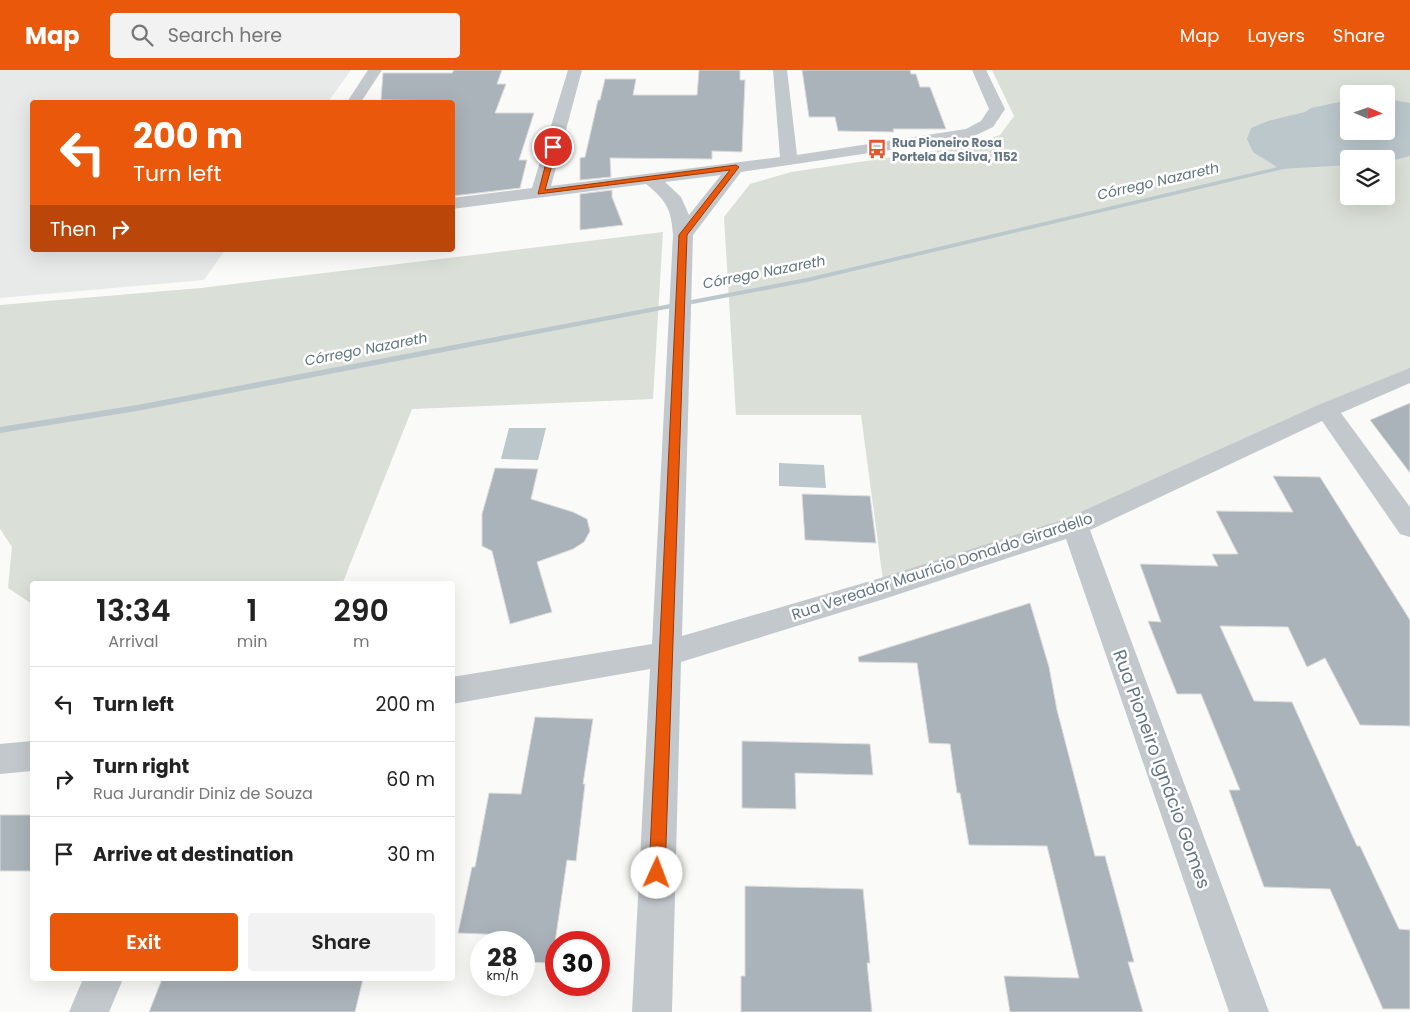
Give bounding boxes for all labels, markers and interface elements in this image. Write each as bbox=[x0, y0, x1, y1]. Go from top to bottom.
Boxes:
search box bbox=[110, 13, 460, 58]
text: Map bbox=[25, 19, 80, 52]
icon: search bbox=[128, 21, 156, 49]
text: Search here bbox=[168, 22, 282, 49]
text: Map bbox=[1180, 23, 1220, 48]
text: Layers bbox=[1248, 23, 1305, 48]
text: Share bbox=[1333, 23, 1385, 48]
north arrow bbox=[1340, 85, 1395, 140]
map controls bbox=[1340, 85, 1395, 205]
text: 200 m bbox=[133, 111, 243, 160]
icon: left bbox=[50, 120, 115, 185]
pin bbox=[532, 126, 574, 168]
icon: arrive bbox=[539, 133, 567, 161]
place label: Rua Pioneiro Rosa Portela da Silva, 1152 bbox=[892, 134, 1018, 165]
bus stop icon: Rua Pioneiro Rosa Portela da Silva, 1152 bbox=[866, 138, 888, 160]
button: layers bbox=[1340, 150, 1395, 205]
water label: Córrego Nazareth bbox=[1095, 157, 1221, 205]
text: Turn left bbox=[133, 158, 221, 189]
icon: right bbox=[106, 215, 134, 243]
text: Then bbox=[50, 216, 96, 243]
water label: Córrego Nazareth bbox=[701, 250, 827, 294]
water label: Córrego Nazareth bbox=[303, 327, 429, 371]
street label: Rua Vereador Maurício Donaldo Girardello bbox=[789, 507, 1095, 625]
text: 13:34 bbox=[96, 589, 171, 632]
text: 1 bbox=[247, 589, 257, 632]
text: 290 bbox=[333, 589, 389, 632]
text: Arrival bbox=[108, 630, 159, 653]
text: min bbox=[237, 630, 267, 653]
text: m bbox=[353, 630, 369, 653]
street label: Rua Pioneiro Ignácio Gomes bbox=[1107, 646, 1217, 892]
icon: left bbox=[50, 690, 78, 718]
text: Turn left bbox=[93, 691, 174, 718]
text: 200 m bbox=[376, 691, 435, 718]
text: Turn right bbox=[93, 753, 189, 780]
icon: right bbox=[50, 765, 78, 793]
text: 60 m bbox=[386, 766, 435, 793]
text: Rua Jurandir Diniz de Souza bbox=[93, 782, 313, 805]
icon: arrive bbox=[50, 840, 78, 868]
text: Arrive at destination bbox=[93, 841, 294, 868]
text: 30 m bbox=[387, 841, 435, 868]
position arrow bbox=[630, 846, 682, 898]
button: Exit bbox=[50, 913, 238, 971]
button: Share bbox=[248, 913, 435, 971]
speed limit sign: 30 bbox=[545, 931, 610, 996]
text: 28 bbox=[487, 940, 518, 975]
text: km/h bbox=[487, 967, 518, 984]

